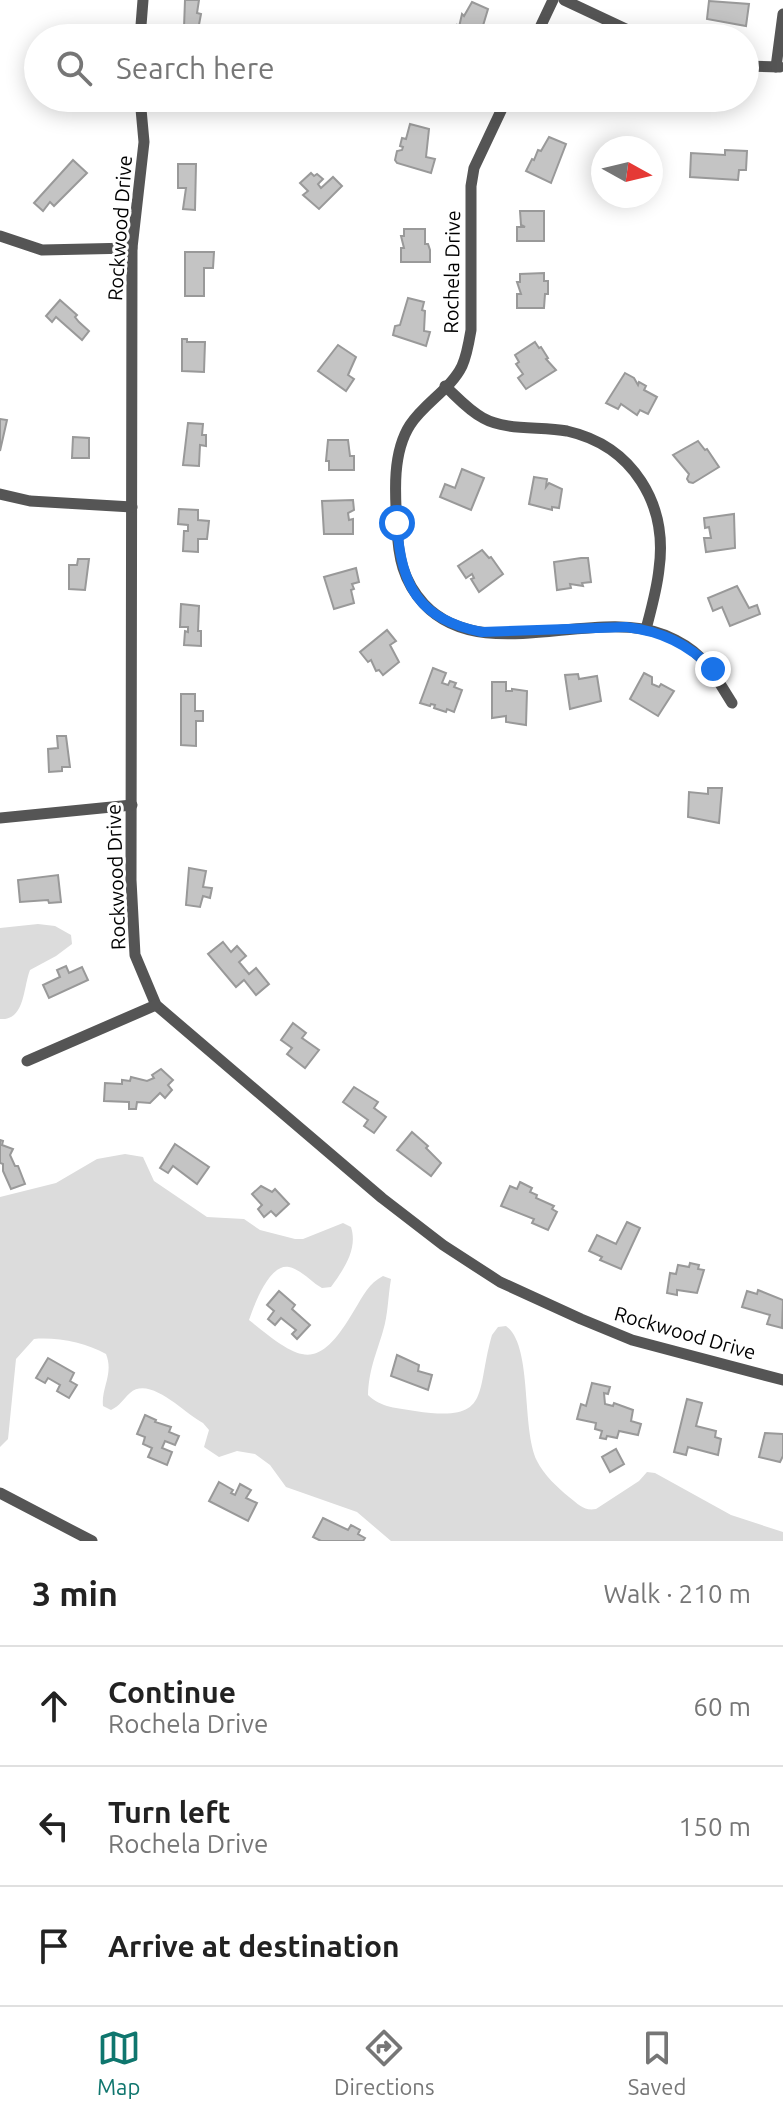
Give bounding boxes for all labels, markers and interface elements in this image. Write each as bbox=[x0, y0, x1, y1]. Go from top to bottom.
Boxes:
search box bbox=[24, 24, 759, 112]
icon: search bbox=[52, 46, 96, 90]
text: Search here bbox=[116, 51, 275, 85]
north arrow bbox=[591, 136, 663, 208]
street label: Rockwood Drive bbox=[103, 154, 136, 302]
street label: Rochela Drive bbox=[439, 210, 464, 334]
route start bbox=[379, 505, 415, 541]
route end bbox=[695, 651, 731, 687]
street label: Rockwood Drive bbox=[101, 804, 130, 950]
street label: Rockwood Drive bbox=[612, 1301, 758, 1364]
text: 3 min bbox=[32, 1574, 118, 1612]
text: Walk · 210 m bbox=[603, 1579, 751, 1608]
text: Continue bbox=[108, 1675, 236, 1709]
icon: ahead bbox=[32, 1684, 76, 1728]
text: 60 m bbox=[693, 1692, 751, 1721]
text: Rochela Drive bbox=[108, 1709, 268, 1738]
text: Turn left bbox=[108, 1795, 230, 1829]
icon: left bbox=[32, 1804, 76, 1848]
text: 150 m bbox=[679, 1812, 751, 1841]
text: Rochela Drive bbox=[108, 1829, 268, 1858]
icon: arrive bbox=[32, 1924, 76, 1968]
text: Arrive at destination bbox=[108, 1929, 400, 1963]
tab: Map bbox=[97, 2026, 141, 2099]
tab: Directions bbox=[334, 2026, 434, 2099]
tab: Saved bbox=[628, 2026, 686, 2099]

